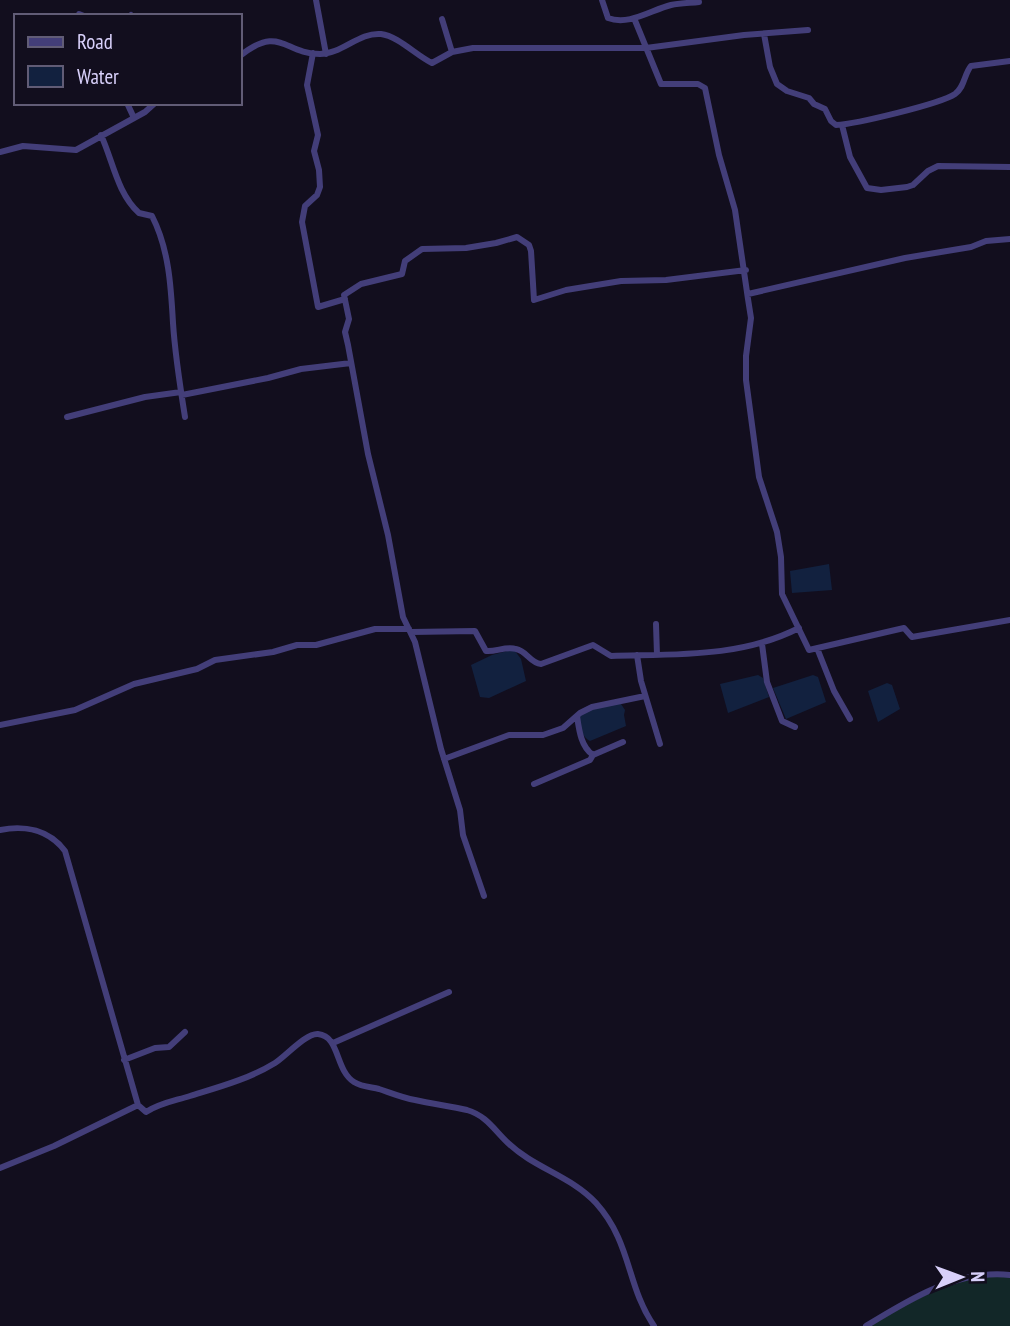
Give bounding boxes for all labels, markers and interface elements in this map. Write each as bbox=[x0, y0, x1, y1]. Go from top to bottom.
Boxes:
legend bbox=[14, 14, 242, 105]
text: Road bbox=[77, 28, 113, 55]
text: Water bbox=[77, 63, 119, 90]
north arrow bbox=[926, 1242, 996, 1312]
text: N bbox=[966, 1271, 990, 1282]

